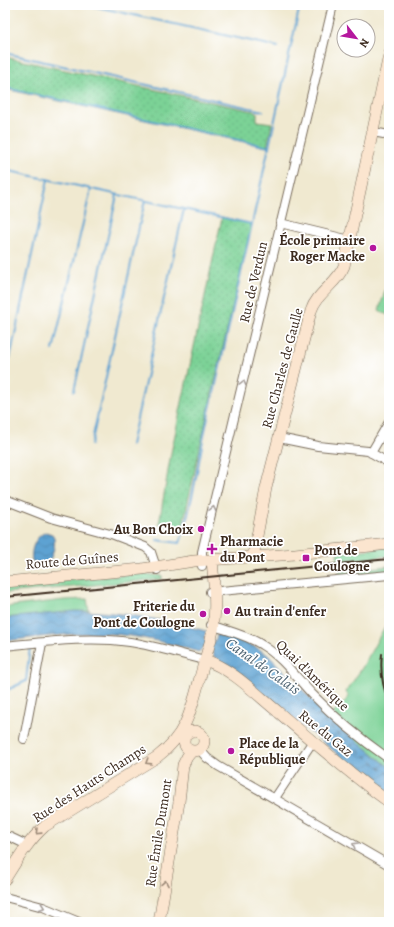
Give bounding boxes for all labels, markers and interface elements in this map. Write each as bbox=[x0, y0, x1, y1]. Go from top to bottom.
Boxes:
north arrow bbox=[336, 18, 376, 58]
text: N bbox=[356, 36, 373, 50]
place label: École primaire Roger Macke bbox=[279, 231, 366, 266]
street label: Rue de Verdun bbox=[235, 239, 272, 325]
marker: École primaire Roger Macke bbox=[368, 243, 378, 253]
street label: Rue Charles de Gaulle bbox=[257, 306, 308, 430]
one-way arrow bbox=[238, 379, 247, 386]
one-way arrow bbox=[208, 506, 216, 512]
place label: Au Bon Choix bbox=[113, 520, 193, 539]
marker: Au Bon Choix bbox=[196, 524, 206, 534]
place label: Pharmacie du Pont bbox=[220, 532, 284, 567]
place label: Pont de Coulogne bbox=[314, 541, 370, 576]
marker: Pharmacie du Pont bbox=[207, 544, 217, 554]
street label: Route de Guînes bbox=[25, 547, 119, 574]
marker: Pont de Coulogne bbox=[301, 553, 311, 563]
place label: Friterie du Pont de Coulogne bbox=[93, 597, 196, 632]
place label: Au train d'enfer bbox=[234, 602, 326, 621]
marker: Au train d'enfer bbox=[222, 606, 232, 616]
marker: Friterie du Pont de Coulogne bbox=[198, 609, 208, 619]
water label: Canal de Calais bbox=[222, 633, 304, 699]
street label: Quai d'Amérique bbox=[272, 635, 354, 715]
street label: Rue du Gaz bbox=[295, 706, 357, 761]
place label: Place de la République bbox=[239, 734, 306, 769]
street label: Rue des Hauts Champs bbox=[29, 740, 150, 827]
marker: Place de la République bbox=[226, 746, 236, 756]
one-way arrow bbox=[145, 758, 152, 765]
street label: Rue Émile Dumont bbox=[141, 777, 176, 888]
one-way arrow bbox=[35, 827, 43, 835]
one-way arrow bbox=[352, 843, 359, 850]
one-way arrow bbox=[160, 880, 169, 887]
one-way arrow bbox=[39, 903, 46, 911]

